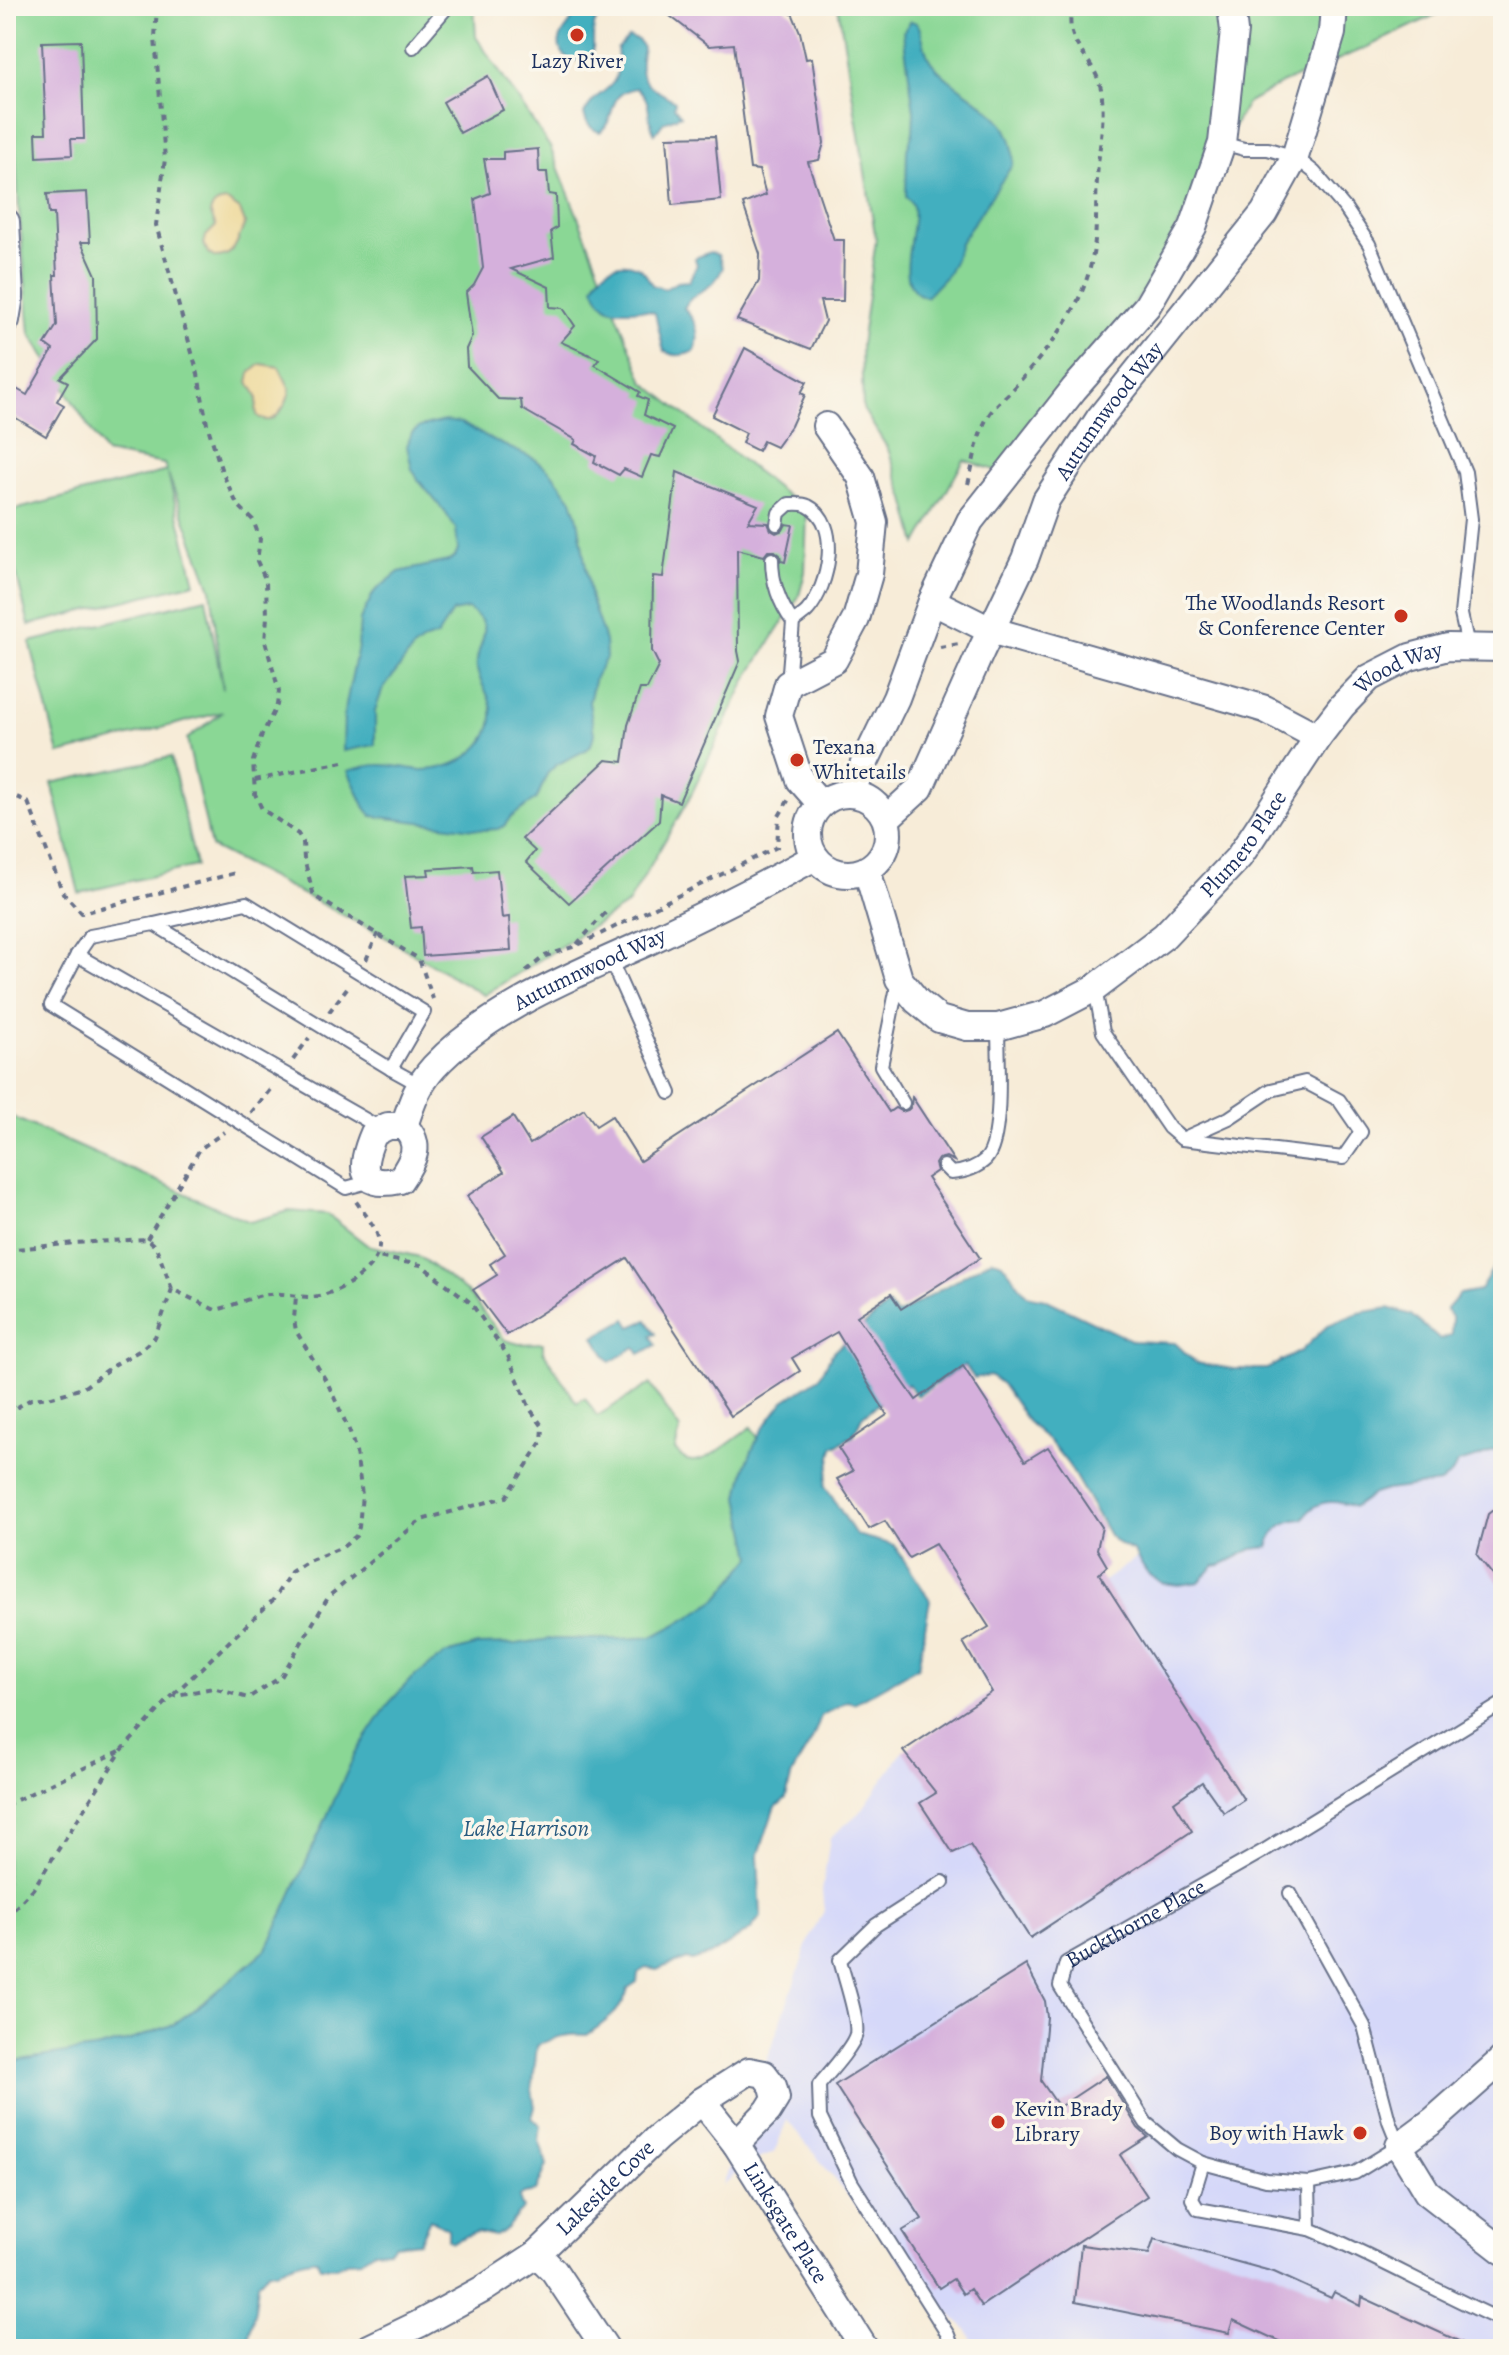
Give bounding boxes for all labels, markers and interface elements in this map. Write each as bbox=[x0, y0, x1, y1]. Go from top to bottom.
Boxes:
marker: Lazy River bbox=[568, 26, 586, 44]
place label: Lazy River bbox=[531, 46, 623, 76]
street label: Autumnwood Way bbox=[1048, 335, 1170, 487]
place label: The Woodlands Resort & Conference Center bbox=[1186, 588, 1385, 643]
marker: The Woodlands Resort & Conference Center bbox=[1392, 607, 1410, 625]
street label: Wood Way bbox=[1346, 634, 1446, 701]
place label: Texana Whitetails bbox=[812, 732, 906, 787]
marker: Texana Whitetails bbox=[788, 751, 806, 769]
street label: Plumero Place bbox=[1193, 785, 1294, 904]
street label: Autumnwood Way bbox=[507, 920, 671, 1019]
water label: Lake Harrison bbox=[463, 1812, 589, 1844]
street label: Buckthorne Place bbox=[1060, 1872, 1211, 1975]
place label: Kevin Brady Library bbox=[1014, 2094, 1123, 2149]
marker: Kevin Brady Library bbox=[989, 2113, 1007, 2131]
place label: Boy with Hawk bbox=[1209, 2118, 1344, 2148]
marker: Boy with Hawk bbox=[1351, 2124, 1369, 2142]
street label: Lakeside Cove bbox=[550, 2133, 661, 2243]
street label: Linksgate Place bbox=[736, 2156, 835, 2289]

